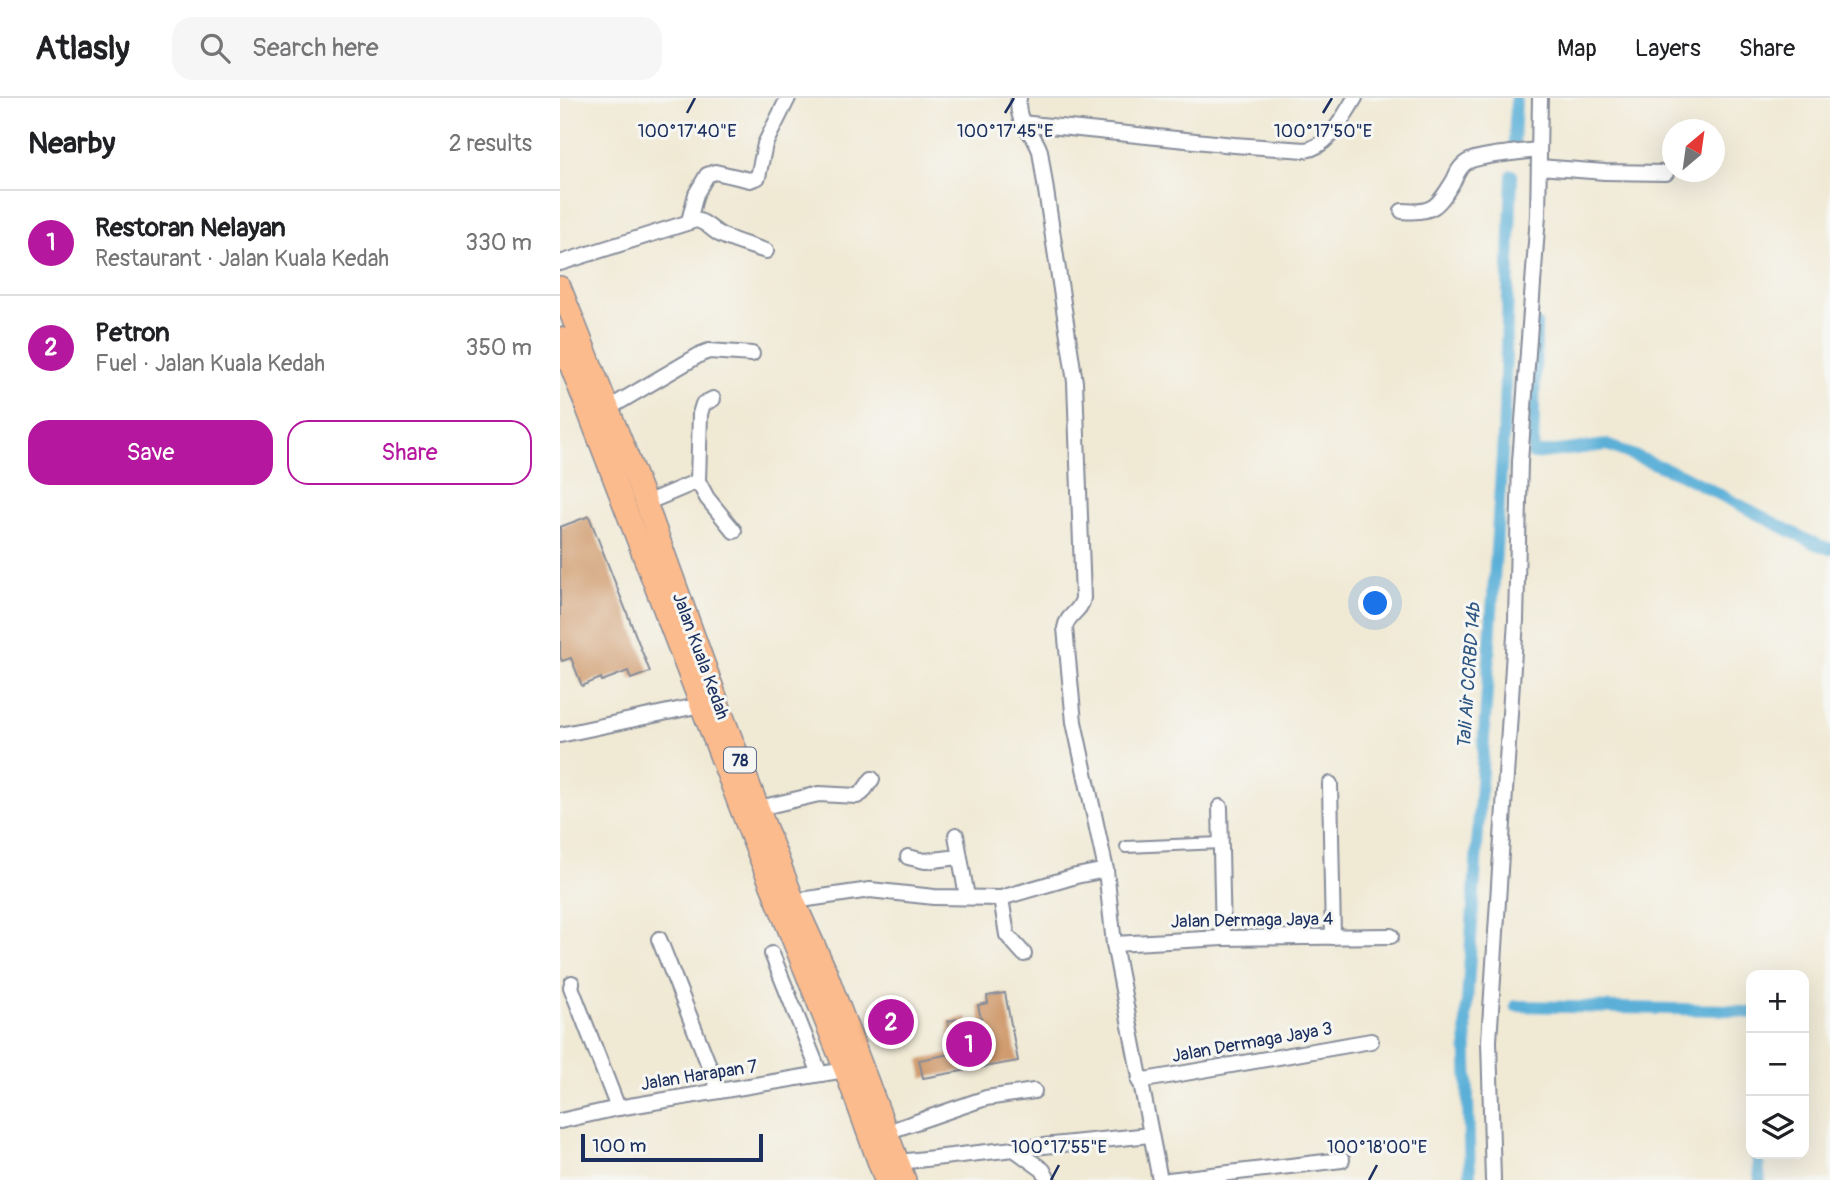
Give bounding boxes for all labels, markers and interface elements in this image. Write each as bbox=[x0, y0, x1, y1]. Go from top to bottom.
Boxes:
search box bbox=[172, 17, 662, 80]
text: Atlasly bbox=[35, 28, 130, 69]
icon: search bbox=[196, 29, 234, 67]
text: Search here bbox=[252, 32, 379, 64]
text: Map bbox=[1557, 34, 1597, 63]
text: Layers bbox=[1635, 34, 1701, 63]
text: Share bbox=[1739, 34, 1795, 63]
north arrow bbox=[1662, 119, 1725, 182]
text: 100°17'40"E bbox=[637, 120, 737, 143]
text: 100°17'45"E bbox=[957, 120, 1053, 143]
text: 100°17'50"E bbox=[1274, 120, 1372, 143]
text: Nearby bbox=[28, 125, 115, 162]
text: 2 results bbox=[449, 129, 532, 158]
text: Restoran Nelayan bbox=[95, 212, 286, 244]
text: 1 bbox=[47, 228, 56, 257]
text: 330 m bbox=[465, 228, 532, 257]
text: Restaurant · Jalan Kuala Kedah bbox=[95, 244, 389, 273]
text: Petron bbox=[95, 317, 170, 349]
text: 2 bbox=[45, 333, 57, 362]
text: 350 m bbox=[466, 333, 532, 362]
text: Fuel · Jalan Kuala Kedah bbox=[95, 349, 325, 378]
button: Save bbox=[28, 420, 273, 485]
button: Share bbox=[287, 420, 532, 485]
your location bbox=[1358, 586, 1392, 620]
street label: Jalan Kuala Kedah bbox=[667, 590, 734, 723]
water label: Tali Air CCRBD 14b bbox=[1452, 601, 1486, 750]
road number: 78 bbox=[724, 748, 756, 772]
street label: Jalan Dermaga Jaya 4 bbox=[1170, 908, 1334, 933]
map controls bbox=[1746, 970, 1809, 1159]
button: + bbox=[1746, 970, 1809, 1033]
pin: 2 bbox=[868, 996, 914, 1048]
street label: Jalan Dermaga Jaya 3 bbox=[1170, 1017, 1334, 1068]
pin: 1 bbox=[946, 1018, 992, 1070]
button: − bbox=[1746, 1033, 1809, 1096]
street label: Jalan Harapan 7 bbox=[639, 1055, 759, 1096]
button: layers bbox=[1746, 1096, 1809, 1159]
scale bar bbox=[581, 1131, 763, 1163]
text: 100 m bbox=[592, 1134, 646, 1158]
text: 100°17'55"E bbox=[1011, 1136, 1107, 1159]
text: 100°18'00"E bbox=[1327, 1136, 1427, 1159]

